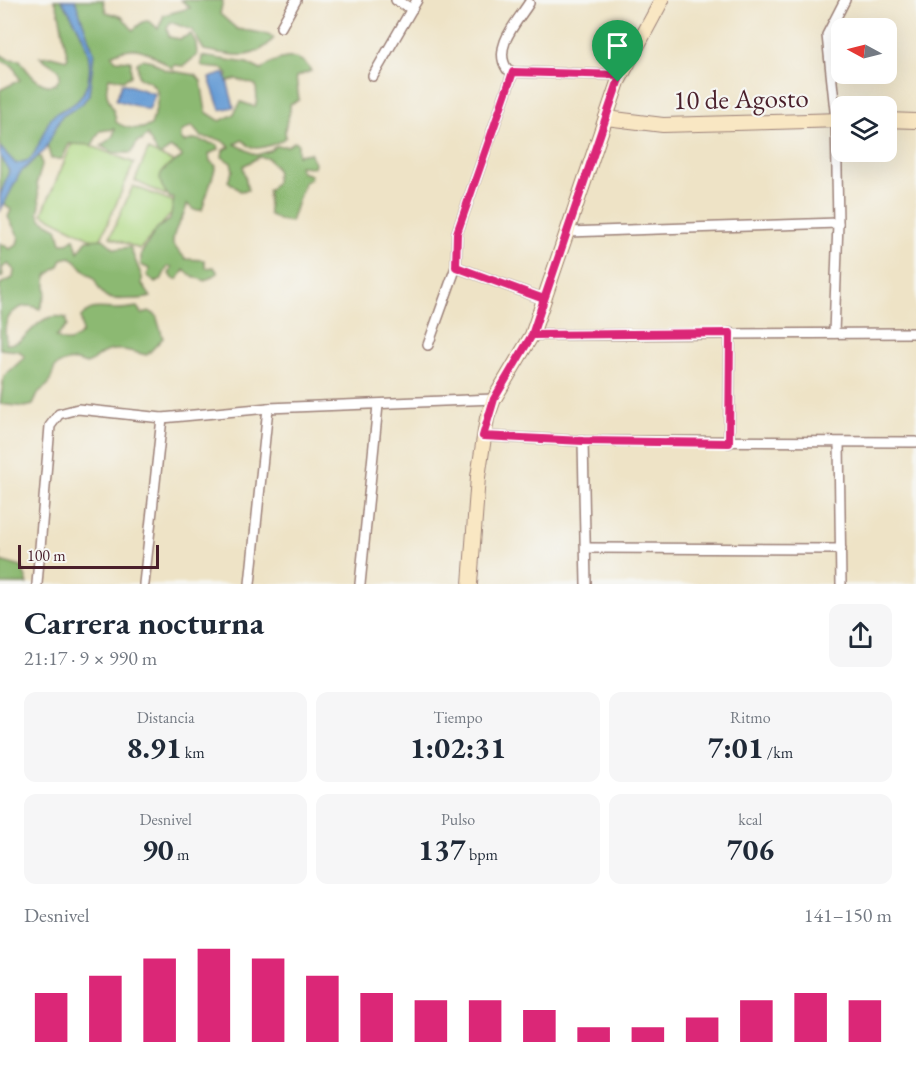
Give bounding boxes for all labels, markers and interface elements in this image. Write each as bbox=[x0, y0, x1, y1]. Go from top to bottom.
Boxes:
north arrow bbox=[831, 18, 897, 84]
map controls bbox=[831, 18, 897, 162]
pin bbox=[592, 20, 643, 82]
icon: arrive bbox=[601, 29, 634, 62]
street label: 10 de Agosto bbox=[673, 80, 809, 117]
button: layers bbox=[831, 96, 897, 162]
scale bar bbox=[18, 542, 159, 570]
text: 100 m bbox=[27, 545, 66, 566]
text: Carrera nocturna bbox=[24, 601, 264, 644]
button: share bbox=[829, 604, 892, 667]
text: 21:17 · 9 × 990 m bbox=[24, 645, 157, 671]
text: Distancia bbox=[137, 707, 195, 728]
text: Tiempo bbox=[433, 707, 483, 728]
text: Ritmo bbox=[730, 707, 771, 728]
text: 8.91 bbox=[127, 728, 182, 767]
text: 1:02:31 bbox=[410, 728, 506, 767]
text: 7:01 bbox=[708, 728, 764, 767]
text: km bbox=[182, 742, 205, 763]
text: /km bbox=[764, 742, 793, 763]
text: Desnivel bbox=[139, 809, 192, 830]
text: Pulso bbox=[441, 809, 475, 830]
text: kcal bbox=[738, 809, 762, 830]
text: 90 bbox=[142, 830, 174, 869]
text: 137 bbox=[418, 830, 466, 869]
text: 706 bbox=[727, 830, 774, 869]
text: m bbox=[174, 844, 189, 865]
text: bpm bbox=[466, 844, 498, 865]
text: Desnivel bbox=[24, 902, 90, 928]
text: 141–150 m bbox=[804, 902, 892, 928]

